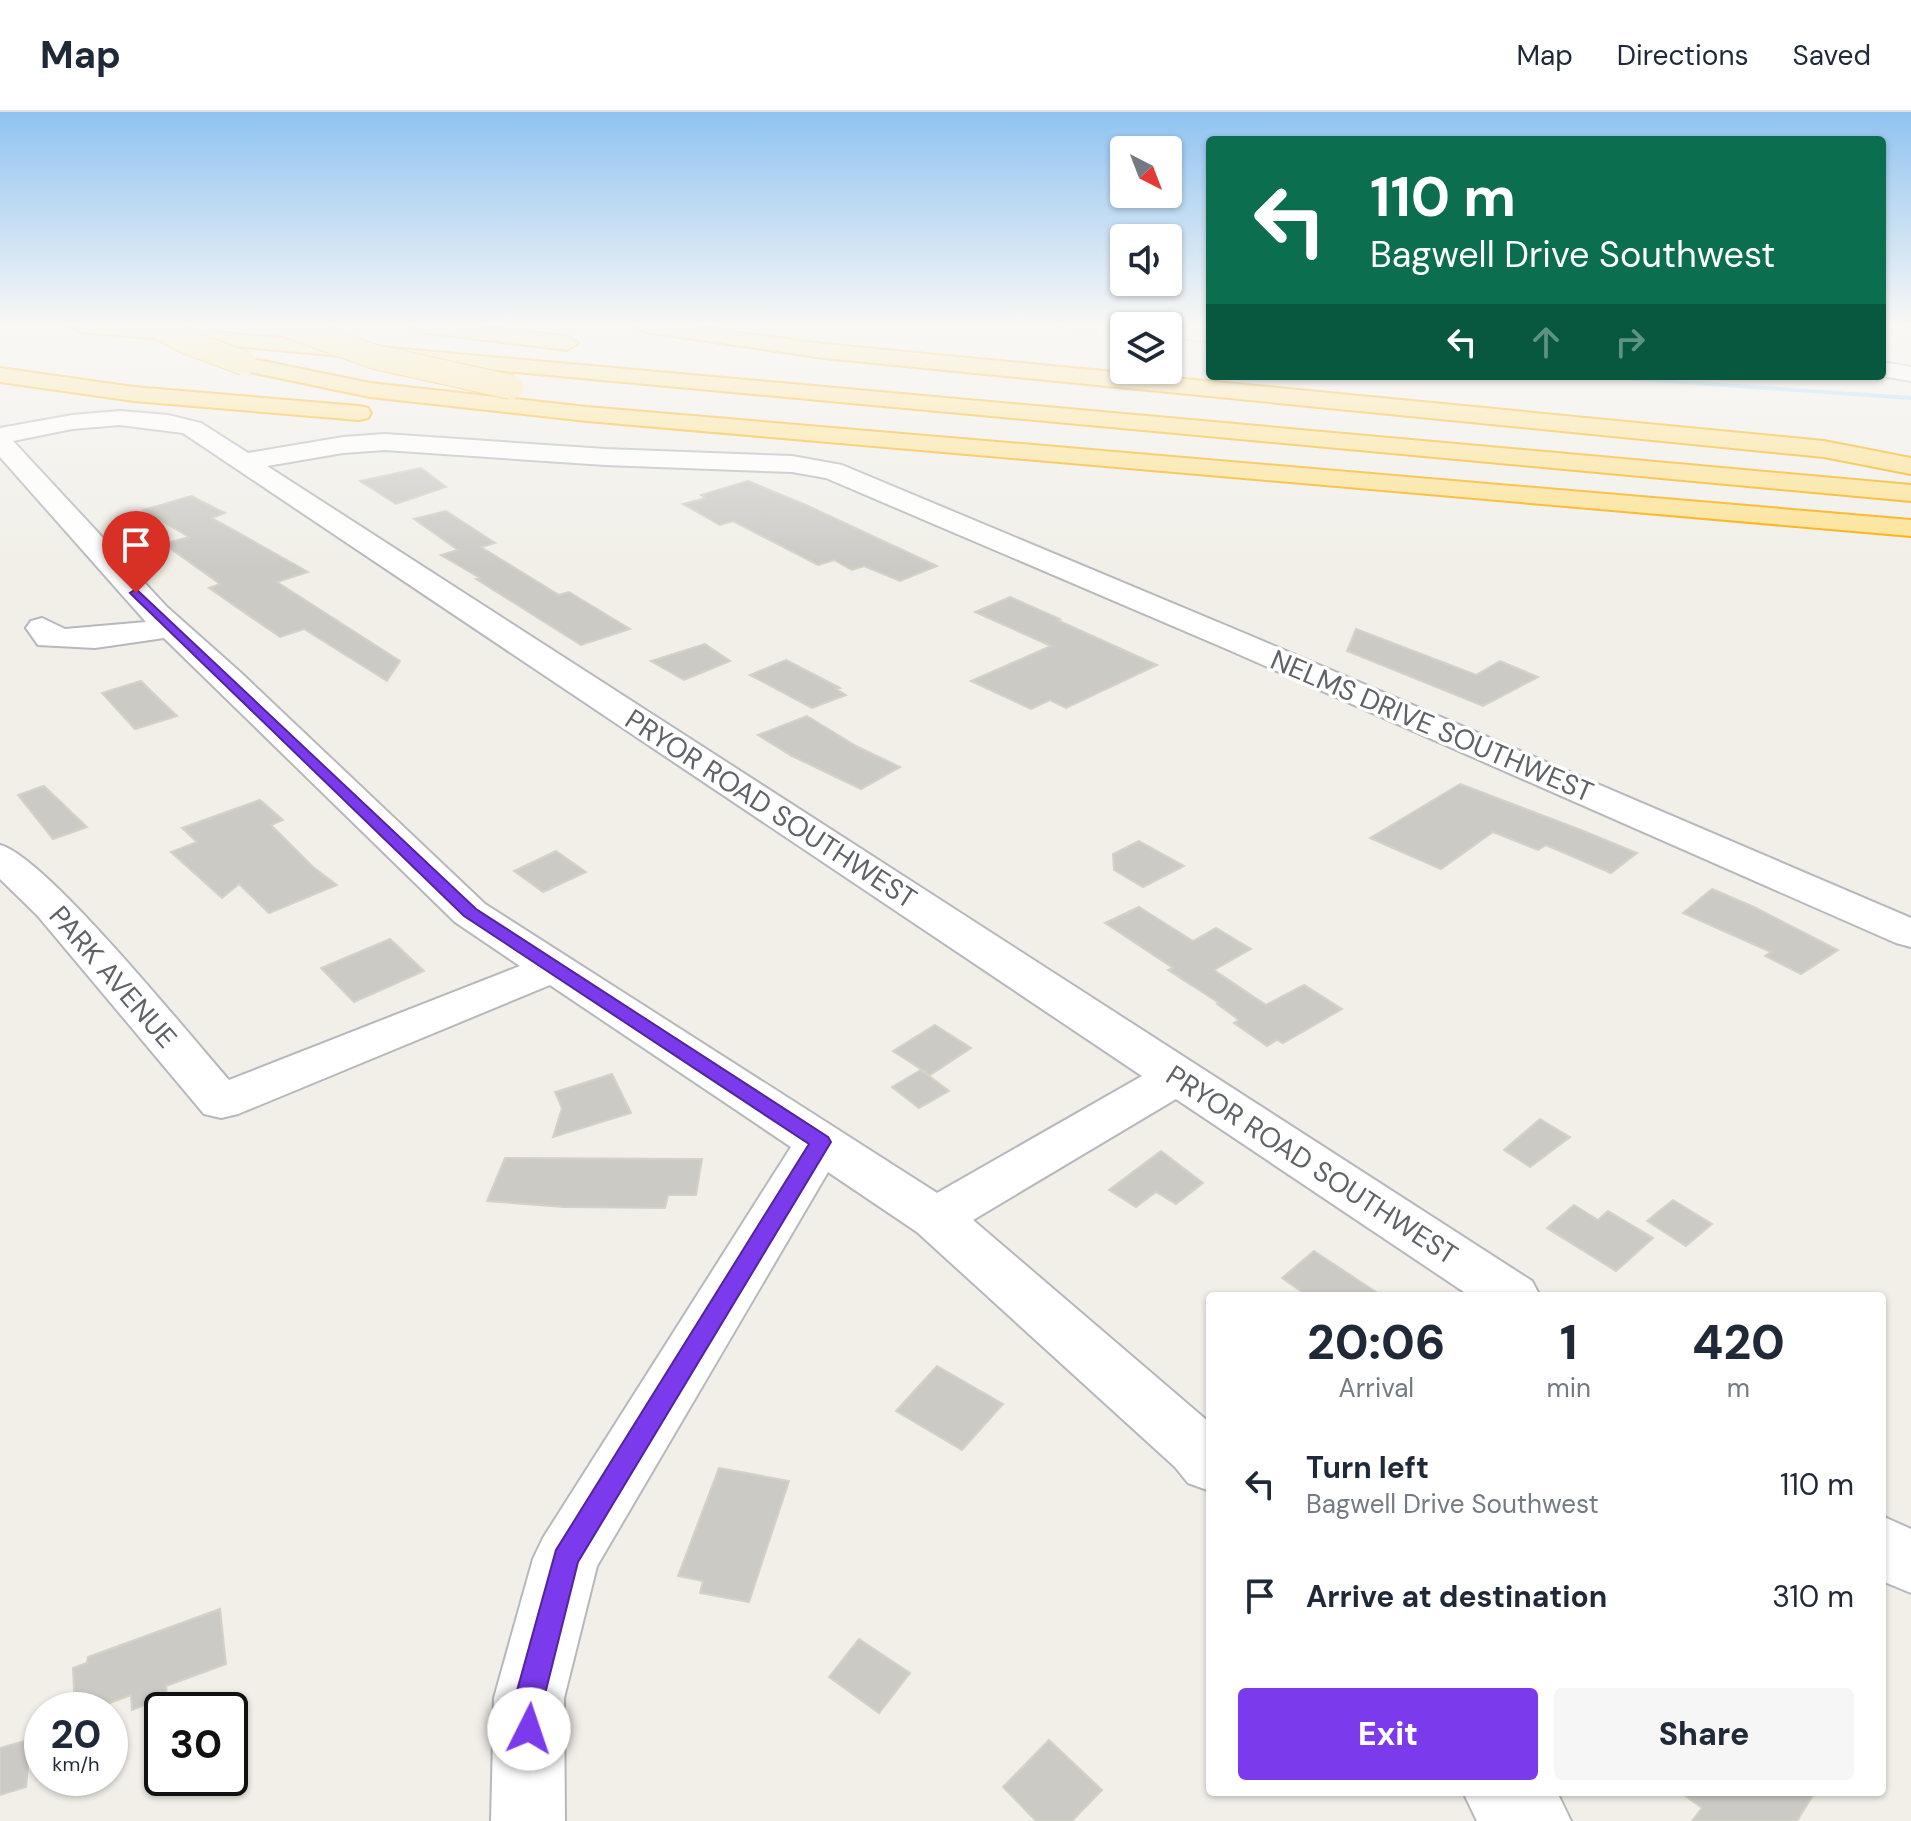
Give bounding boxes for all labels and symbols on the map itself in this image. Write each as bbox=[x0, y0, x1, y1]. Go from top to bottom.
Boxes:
north arrow bbox=[1110, 136, 1182, 208]
pin bbox=[102, 511, 170, 593]
street label: NELMS DRIVE SOUTHWEST bbox=[1265, 641, 1599, 811]
street label: PRYOR ROAD SOUTHWEST bbox=[618, 701, 924, 917]
street label: PARK AVENUE bbox=[41, 898, 185, 1056]
street label: PRYOR ROAD SOUTHWEST bbox=[1159, 1057, 1465, 1273]
position arrow bbox=[487, 1687, 571, 1771]
speed limit sign: 30 bbox=[144, 1692, 248, 1796]

